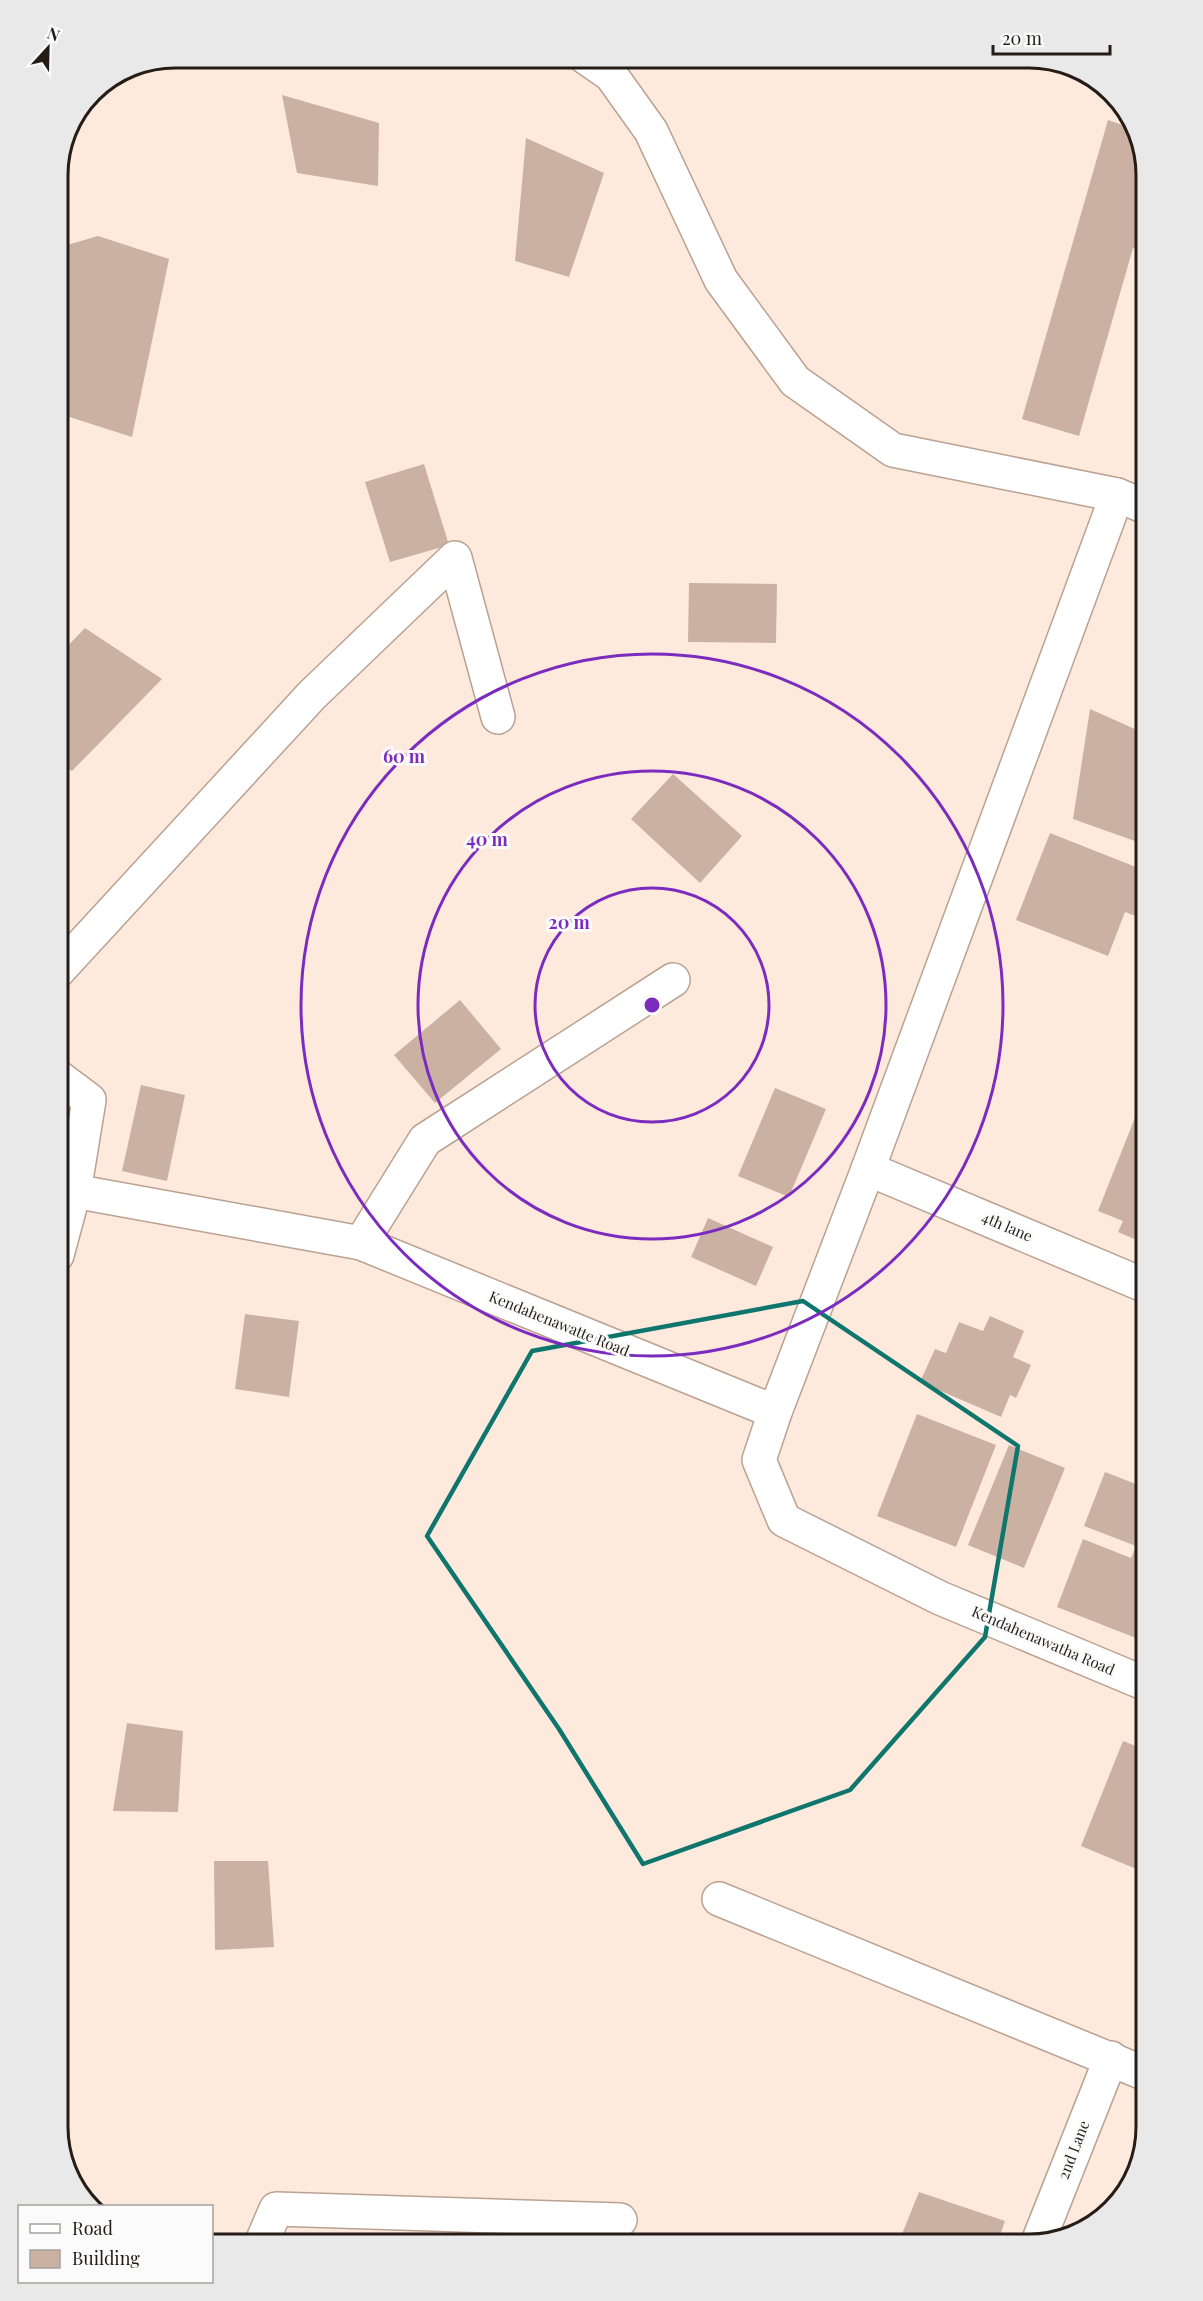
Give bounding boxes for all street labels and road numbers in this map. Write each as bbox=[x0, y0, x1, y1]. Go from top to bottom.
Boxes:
street label: 4th lane bbox=[979, 1206, 1036, 1246]
street label: Kendahenawatte Road bbox=[486, 1286, 633, 1360]
street label: Kendahenawatha Road bbox=[969, 1601, 1118, 1679]
street label: 2nd Lane bbox=[1053, 2117, 1093, 2182]

